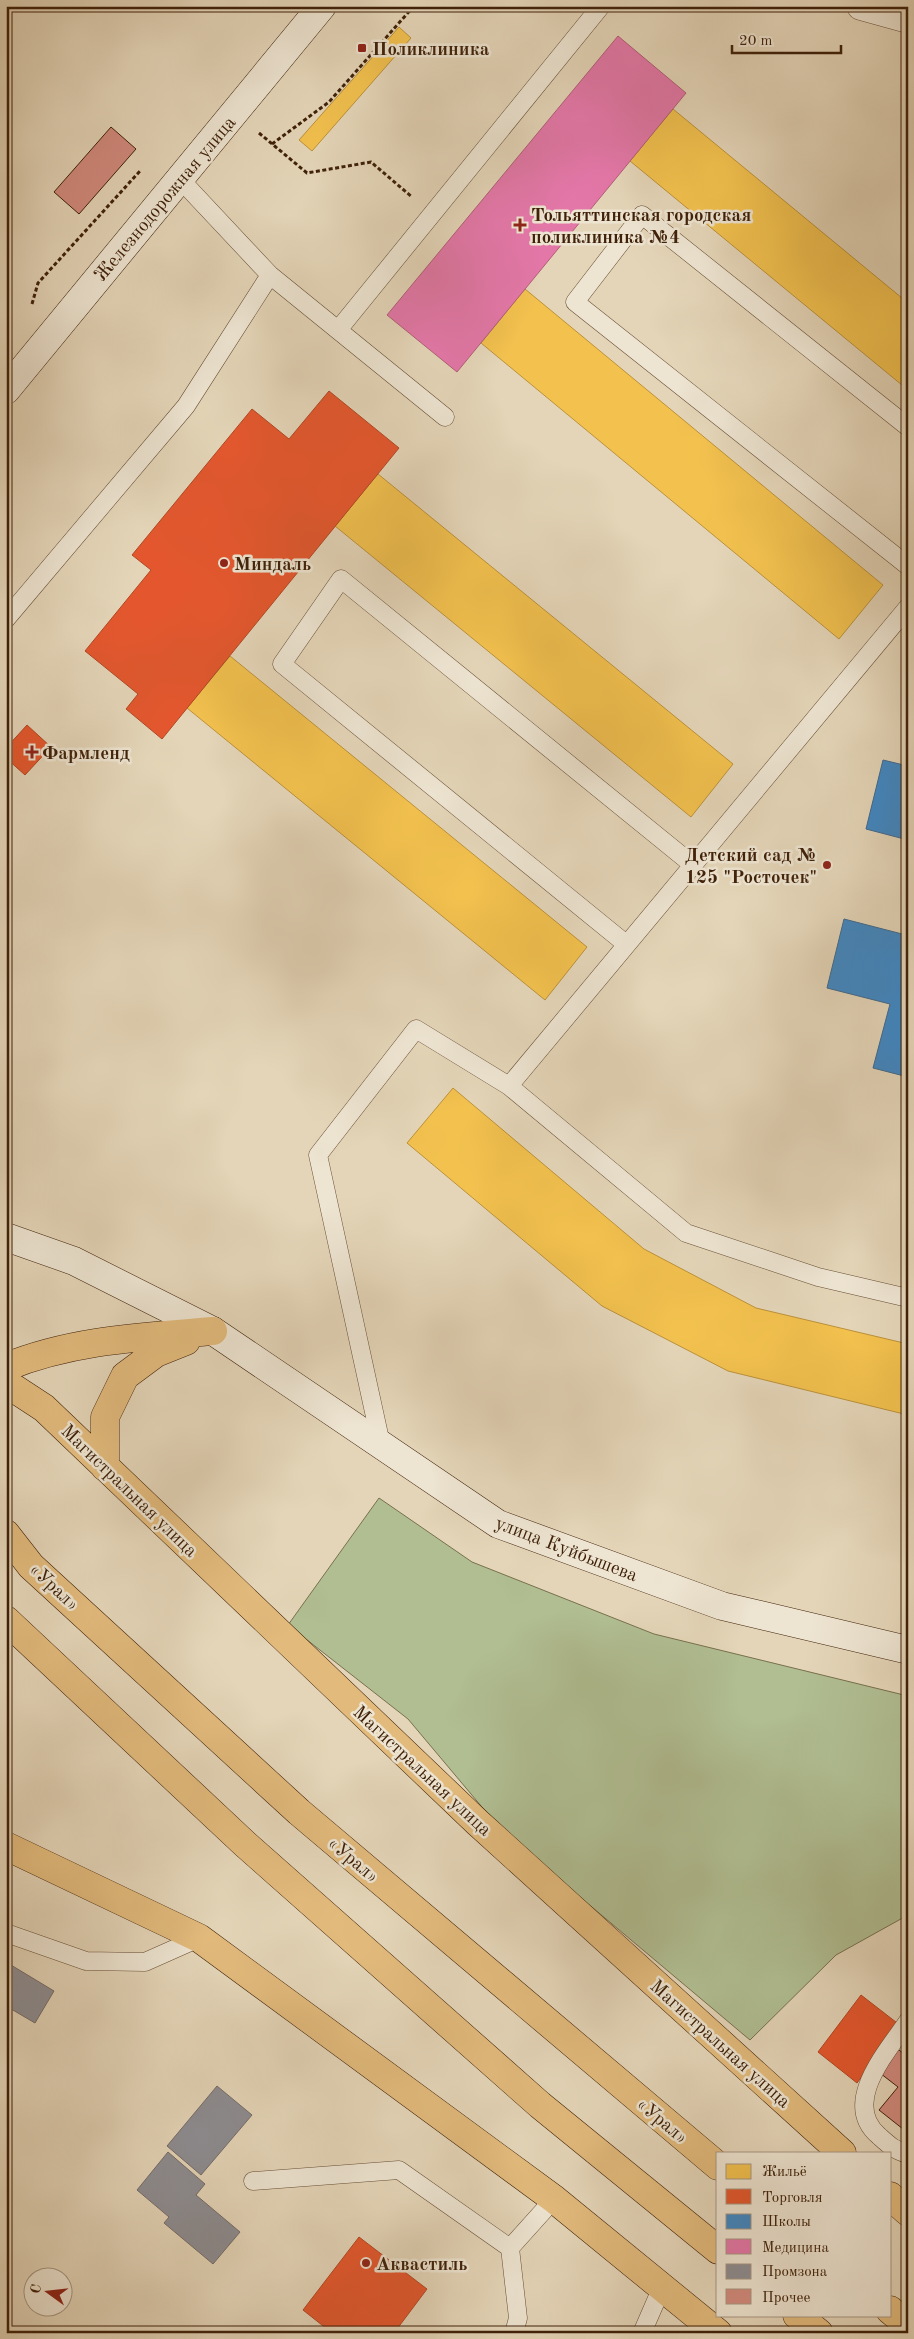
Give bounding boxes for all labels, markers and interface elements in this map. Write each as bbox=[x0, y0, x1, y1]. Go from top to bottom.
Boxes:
scale bar bbox=[732, 22, 840, 54]
text: 20 m bbox=[739, 34, 773, 49]
place label: Поликлиника bbox=[372, 41, 490, 60]
marker: Поликлиника bbox=[356, 42, 368, 54]
street label: Железнодорожная улица bbox=[91, 113, 241, 286]
place label: Тольяттинская городская поликлиника №4 bbox=[531, 207, 751, 248]
marker: Тольяттинская городская поликлиника №4 bbox=[513, 218, 527, 232]
place label: Миндаль bbox=[234, 556, 311, 575]
marker: Миндаль bbox=[218, 557, 230, 569]
place label: Фармленд bbox=[42, 745, 130, 764]
marker: Фармленд bbox=[26, 746, 38, 758]
place label: Детский сад № 125 "Росточек" bbox=[685, 847, 817, 888]
marker: Детский сад № 125 "Росточек" bbox=[821, 859, 833, 871]
street label: Магистральная улица bbox=[56, 1422, 201, 1562]
street label: улица Куйбышева bbox=[492, 1514, 640, 1586]
street label: «Урал» bbox=[25, 1560, 82, 1615]
street label: Магистральная улица bbox=[349, 1703, 495, 1841]
street label: «Урал» bbox=[323, 1834, 381, 1887]
street label: Магистральная улица bbox=[646, 1977, 794, 2113]
street label: «Урал» bbox=[632, 2095, 690, 2148]
legend bbox=[716, 2152, 892, 2316]
text: Жильё bbox=[762, 2165, 807, 2180]
text: Торговля bbox=[762, 2191, 823, 2206]
text: Школы bbox=[762, 2215, 811, 2230]
text: Медицина bbox=[762, 2241, 829, 2256]
place label: Аквастиль bbox=[376, 2256, 468, 2275]
marker: Аквастиль bbox=[360, 2257, 372, 2269]
text: Промзона bbox=[762, 2265, 828, 2280]
north arrow bbox=[22, 2266, 72, 2316]
text: С bbox=[28, 2283, 44, 2295]
text: Прочее bbox=[762, 2291, 810, 2306]

